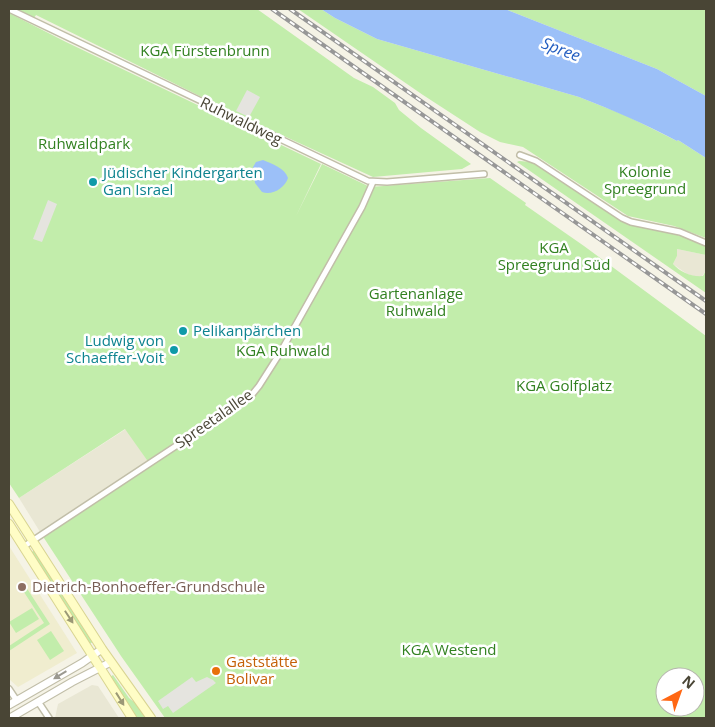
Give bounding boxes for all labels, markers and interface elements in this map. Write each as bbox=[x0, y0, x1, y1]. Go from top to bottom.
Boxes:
water label: Spree bbox=[539, 32, 583, 66]
park label: KGA Fürstenbrunn bbox=[140, 40, 270, 60]
street label: Ruhwaldweg bbox=[197, 92, 286, 149]
park label: Ruhwaldpark bbox=[38, 133, 130, 153]
park label: Kolonie Spreegrund bbox=[604, 161, 686, 198]
place label: Jüdischer Kindergarten Gan Israel bbox=[101, 162, 263, 199]
marker: Jüdischer Kindergarten Gan Israel bbox=[87, 176, 99, 188]
park label: KGA Spreegrund Süd bbox=[498, 237, 610, 274]
park label: Gartenanlage Ruhwald bbox=[369, 283, 463, 320]
place label: Pelikanpärchen bbox=[193, 320, 301, 340]
marker: Pelikanpärchen bbox=[177, 325, 189, 337]
place label: Ludwig von Schaeffer-Voit bbox=[66, 330, 164, 367]
park label: KGA Ruhwald bbox=[236, 340, 330, 360]
marker: Ludwig von Schaeffer-Voit bbox=[168, 344, 180, 356]
park label: KGA Golfplatz bbox=[516, 375, 612, 395]
street label: Spreetalallee bbox=[171, 384, 256, 452]
place label: Dietrich-Bonhoeffer-Grundschule bbox=[32, 576, 265, 596]
marker: Dietrich-Bonhoeffer-Grundschule bbox=[16, 581, 28, 593]
one-way arrow bbox=[64, 611, 74, 624]
park label: KGA Westend bbox=[401, 639, 497, 659]
place label: Gaststätte Bolivar bbox=[226, 651, 298, 688]
marker: Gaststätte Bolivar bbox=[210, 665, 222, 677]
north arrow bbox=[655, 667, 705, 717]
one-way arrow bbox=[54, 671, 67, 680]
text: N bbox=[678, 671, 699, 693]
one-way arrow bbox=[115, 692, 125, 705]

